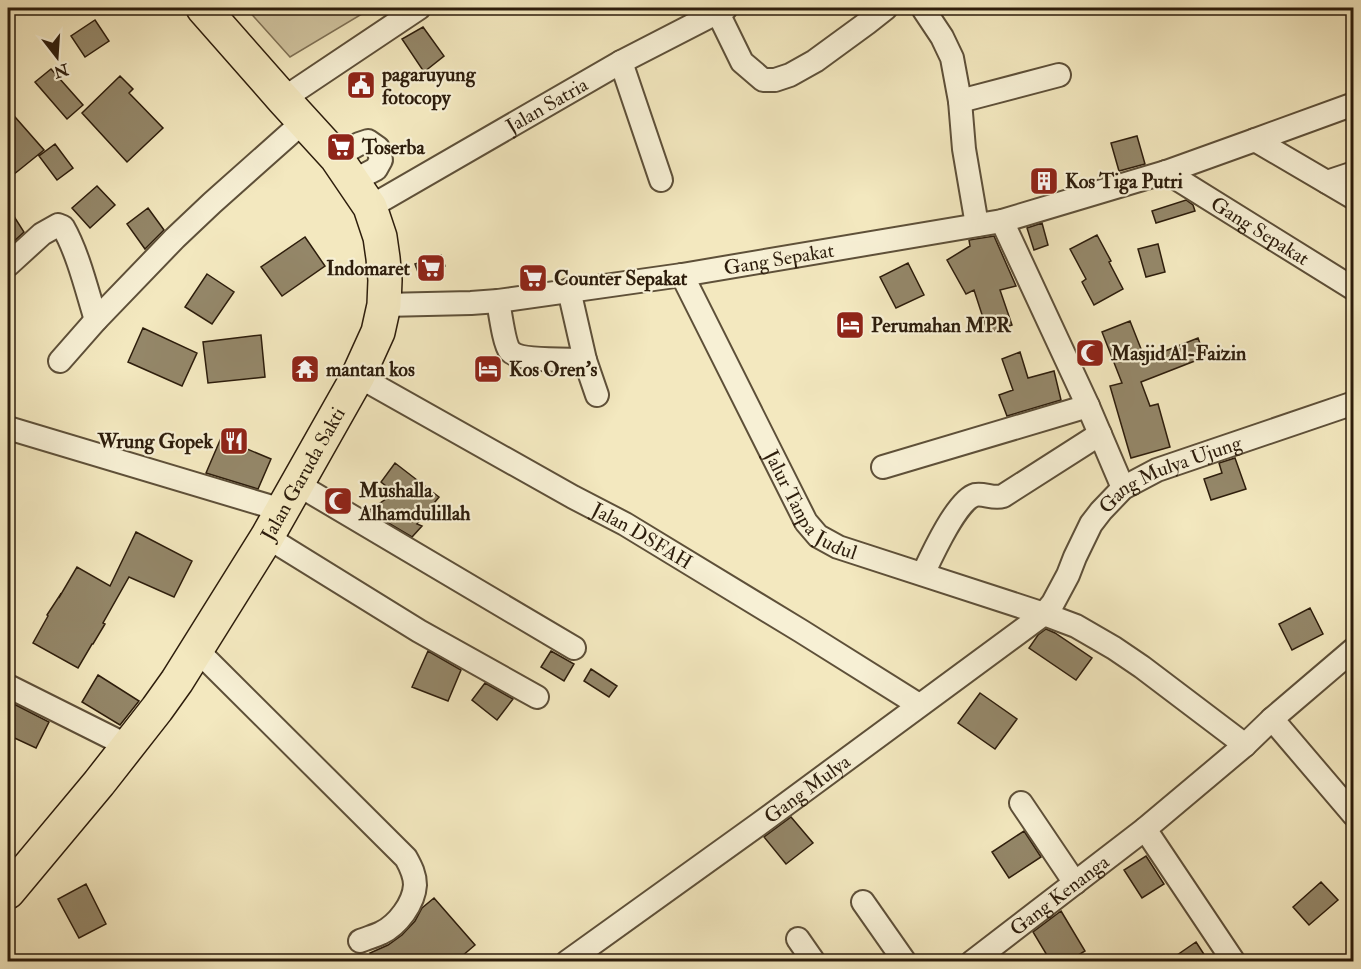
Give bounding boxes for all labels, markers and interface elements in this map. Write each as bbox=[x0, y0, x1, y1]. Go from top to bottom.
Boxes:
north arrow bbox=[27, 27, 87, 87]
text: N bbox=[51, 58, 72, 82]
place label: pagaruyung fotocopy bbox=[381, 62, 477, 111]
public building icon: pagaruyung fotocopy bbox=[345, 69, 377, 101]
street label: Jalan Satria bbox=[501, 72, 593, 139]
supermarket icon: Toserba bbox=[325, 131, 357, 163]
place label: Toserba bbox=[361, 135, 425, 160]
building icon: Kos Tiga Putri bbox=[1028, 165, 1060, 197]
place label: Kos Tiga Putri bbox=[1065, 169, 1183, 195]
street label: Gang Sepakat bbox=[1206, 191, 1314, 271]
street label: Gang Sepakat bbox=[722, 237, 836, 281]
supermarket icon: Indomaret bbox=[415, 252, 447, 284]
place label: Indomaret bbox=[326, 256, 411, 281]
supermarket icon: Counter Sepakat bbox=[517, 262, 549, 294]
place label: Counter Sepakat bbox=[554, 266, 688, 292]
hotel icon: Perumahan MPR bbox=[834, 309, 866, 341]
place label: Perumahan MPR bbox=[871, 313, 1012, 338]
mosque icon: Masjid Al-Faizin bbox=[1074, 337, 1106, 369]
place label: Masjid Al-Faizin bbox=[1110, 341, 1247, 366]
temple icon: mantan kos bbox=[289, 353, 321, 385]
hotel icon: Kos Oren's bbox=[472, 353, 504, 385]
place label: mantan kos bbox=[326, 357, 415, 382]
place label: Kos Oren's bbox=[509, 357, 597, 382]
street label: Jalan Garuda Sakti bbox=[255, 403, 351, 546]
restaurant icon: Wrung Gopek bbox=[218, 425, 250, 457]
place label: Wrung Gopek bbox=[97, 429, 213, 455]
street label: Gang Mulya Ujung bbox=[1094, 430, 1246, 519]
street label: Jalur Tanpa Judul bbox=[758, 445, 860, 565]
place label: Mushalla Alhamdulillah bbox=[358, 478, 471, 526]
mosque icon: Mushalla Alhamdulillah bbox=[322, 485, 354, 517]
street label: Jalan DSFAH bbox=[587, 497, 697, 575]
street label: Gang Mulya bbox=[759, 749, 856, 829]
street label: Gang Kenanga bbox=[1005, 849, 1115, 941]

